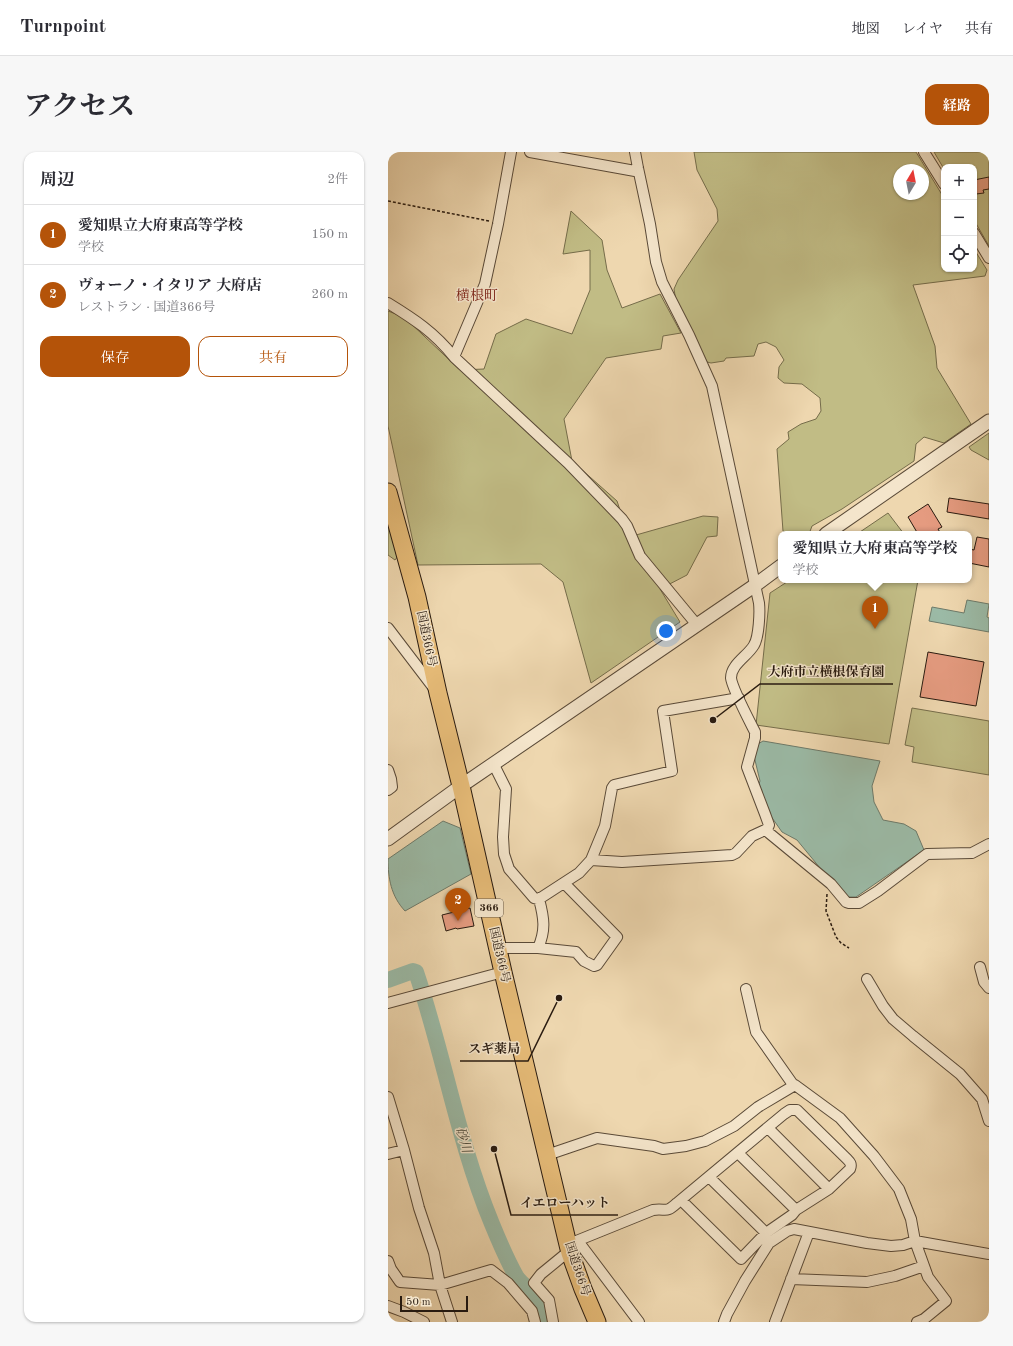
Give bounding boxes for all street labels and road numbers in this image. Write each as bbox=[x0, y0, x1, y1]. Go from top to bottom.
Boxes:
street label: 国道366号 bbox=[414, 610, 440, 668]
road number: 366 bbox=[475, 899, 503, 917]
street label: 国道366号 bbox=[487, 925, 513, 984]
street label: 国道366号 bbox=[563, 1239, 593, 1298]

